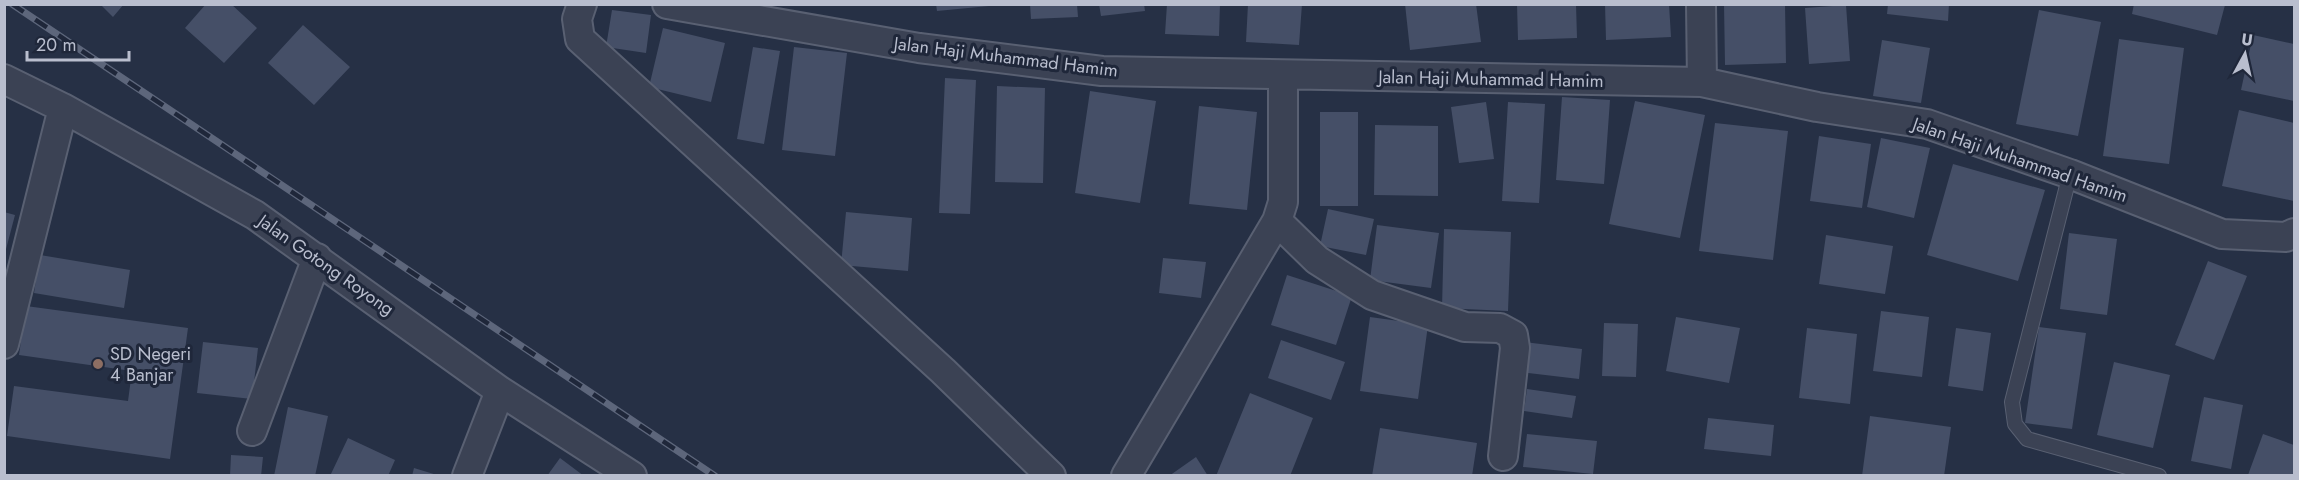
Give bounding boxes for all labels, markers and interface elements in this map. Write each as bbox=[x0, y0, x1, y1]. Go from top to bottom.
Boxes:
scale bar bbox=[27, 24, 129, 62]
north arrow bbox=[2215, 24, 2275, 84]
text: U bbox=[2240, 27, 2254, 52]
street label: Jalan Haji Muhammad Hamim bbox=[890, 30, 1120, 84]
text: 20 m bbox=[36, 32, 76, 58]
street label: Jalan Haji Muhammad Hamim bbox=[1376, 64, 1604, 94]
street label: Jalan Haji Muhammad Hamim bbox=[1907, 110, 2131, 209]
street label: Jalan Gotong Royong bbox=[251, 207, 399, 322]
place label: SD Negeri 4 Banjar bbox=[110, 341, 191, 388]
marker: SD Negeri 4 Banjar bbox=[91, 357, 105, 371]

